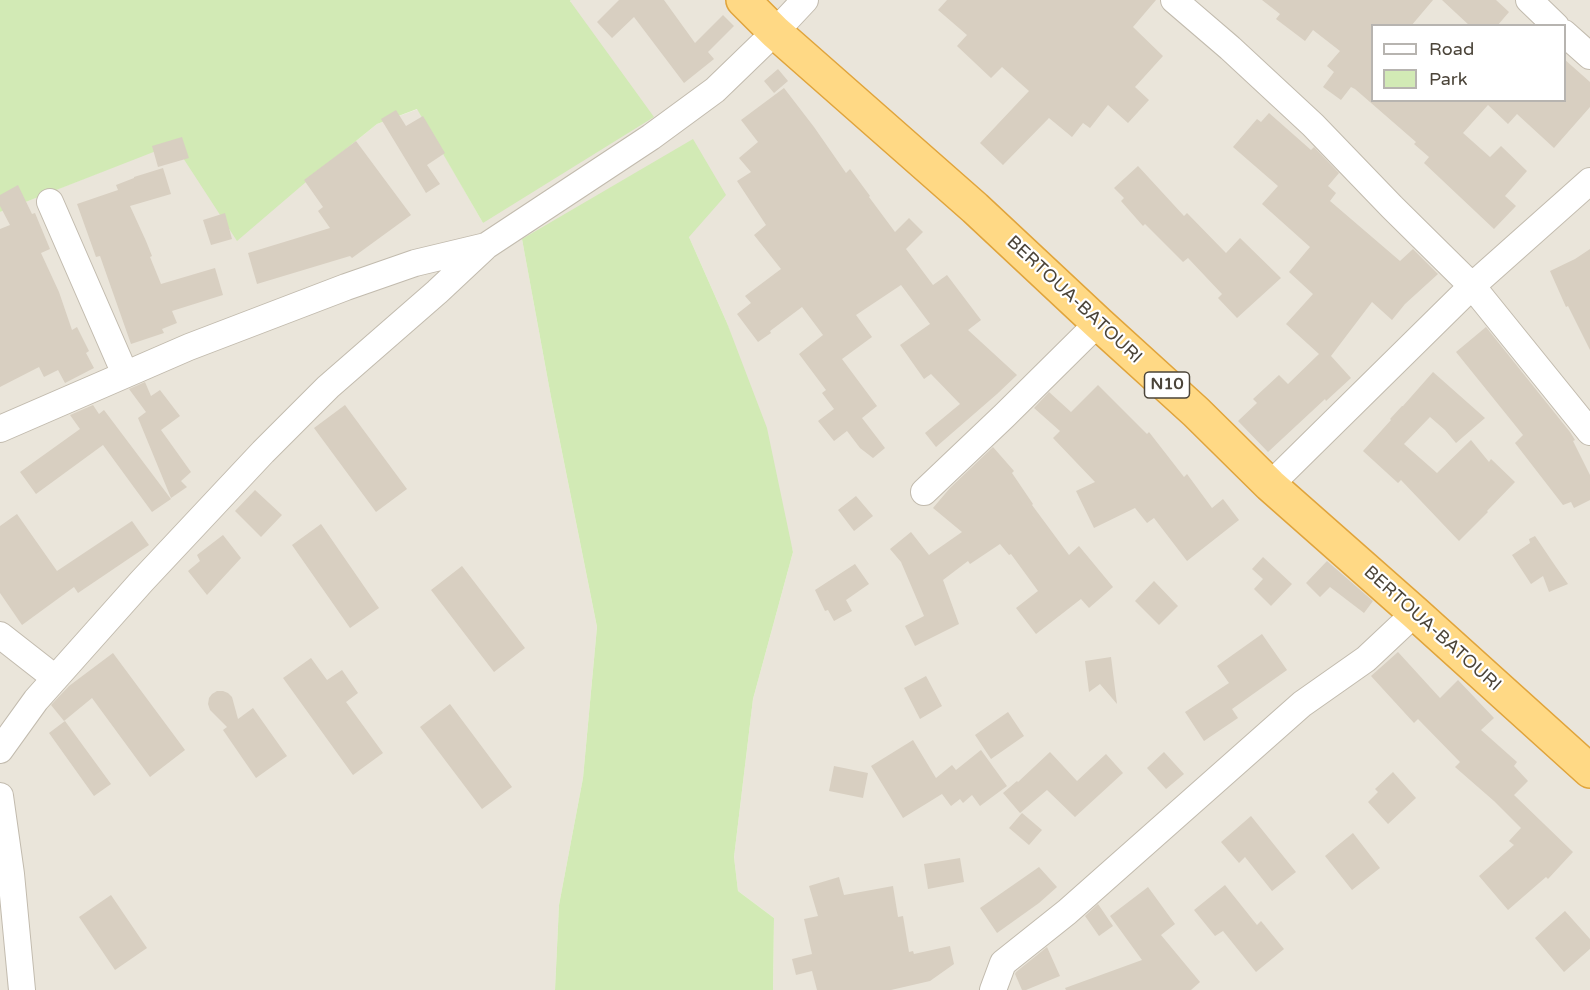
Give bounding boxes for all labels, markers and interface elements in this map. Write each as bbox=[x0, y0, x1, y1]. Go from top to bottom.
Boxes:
legend bbox=[1371, 24, 1566, 102]
text: Road bbox=[1429, 38, 1474, 60]
text: Park bbox=[1429, 68, 1467, 90]
street label: BERTOUA-BATOURI bbox=[1002, 232, 1146, 368]
road number: N10 bbox=[1144, 372, 1190, 398]
street label: BERTOUA-BATOURI bbox=[1359, 562, 1505, 696]

